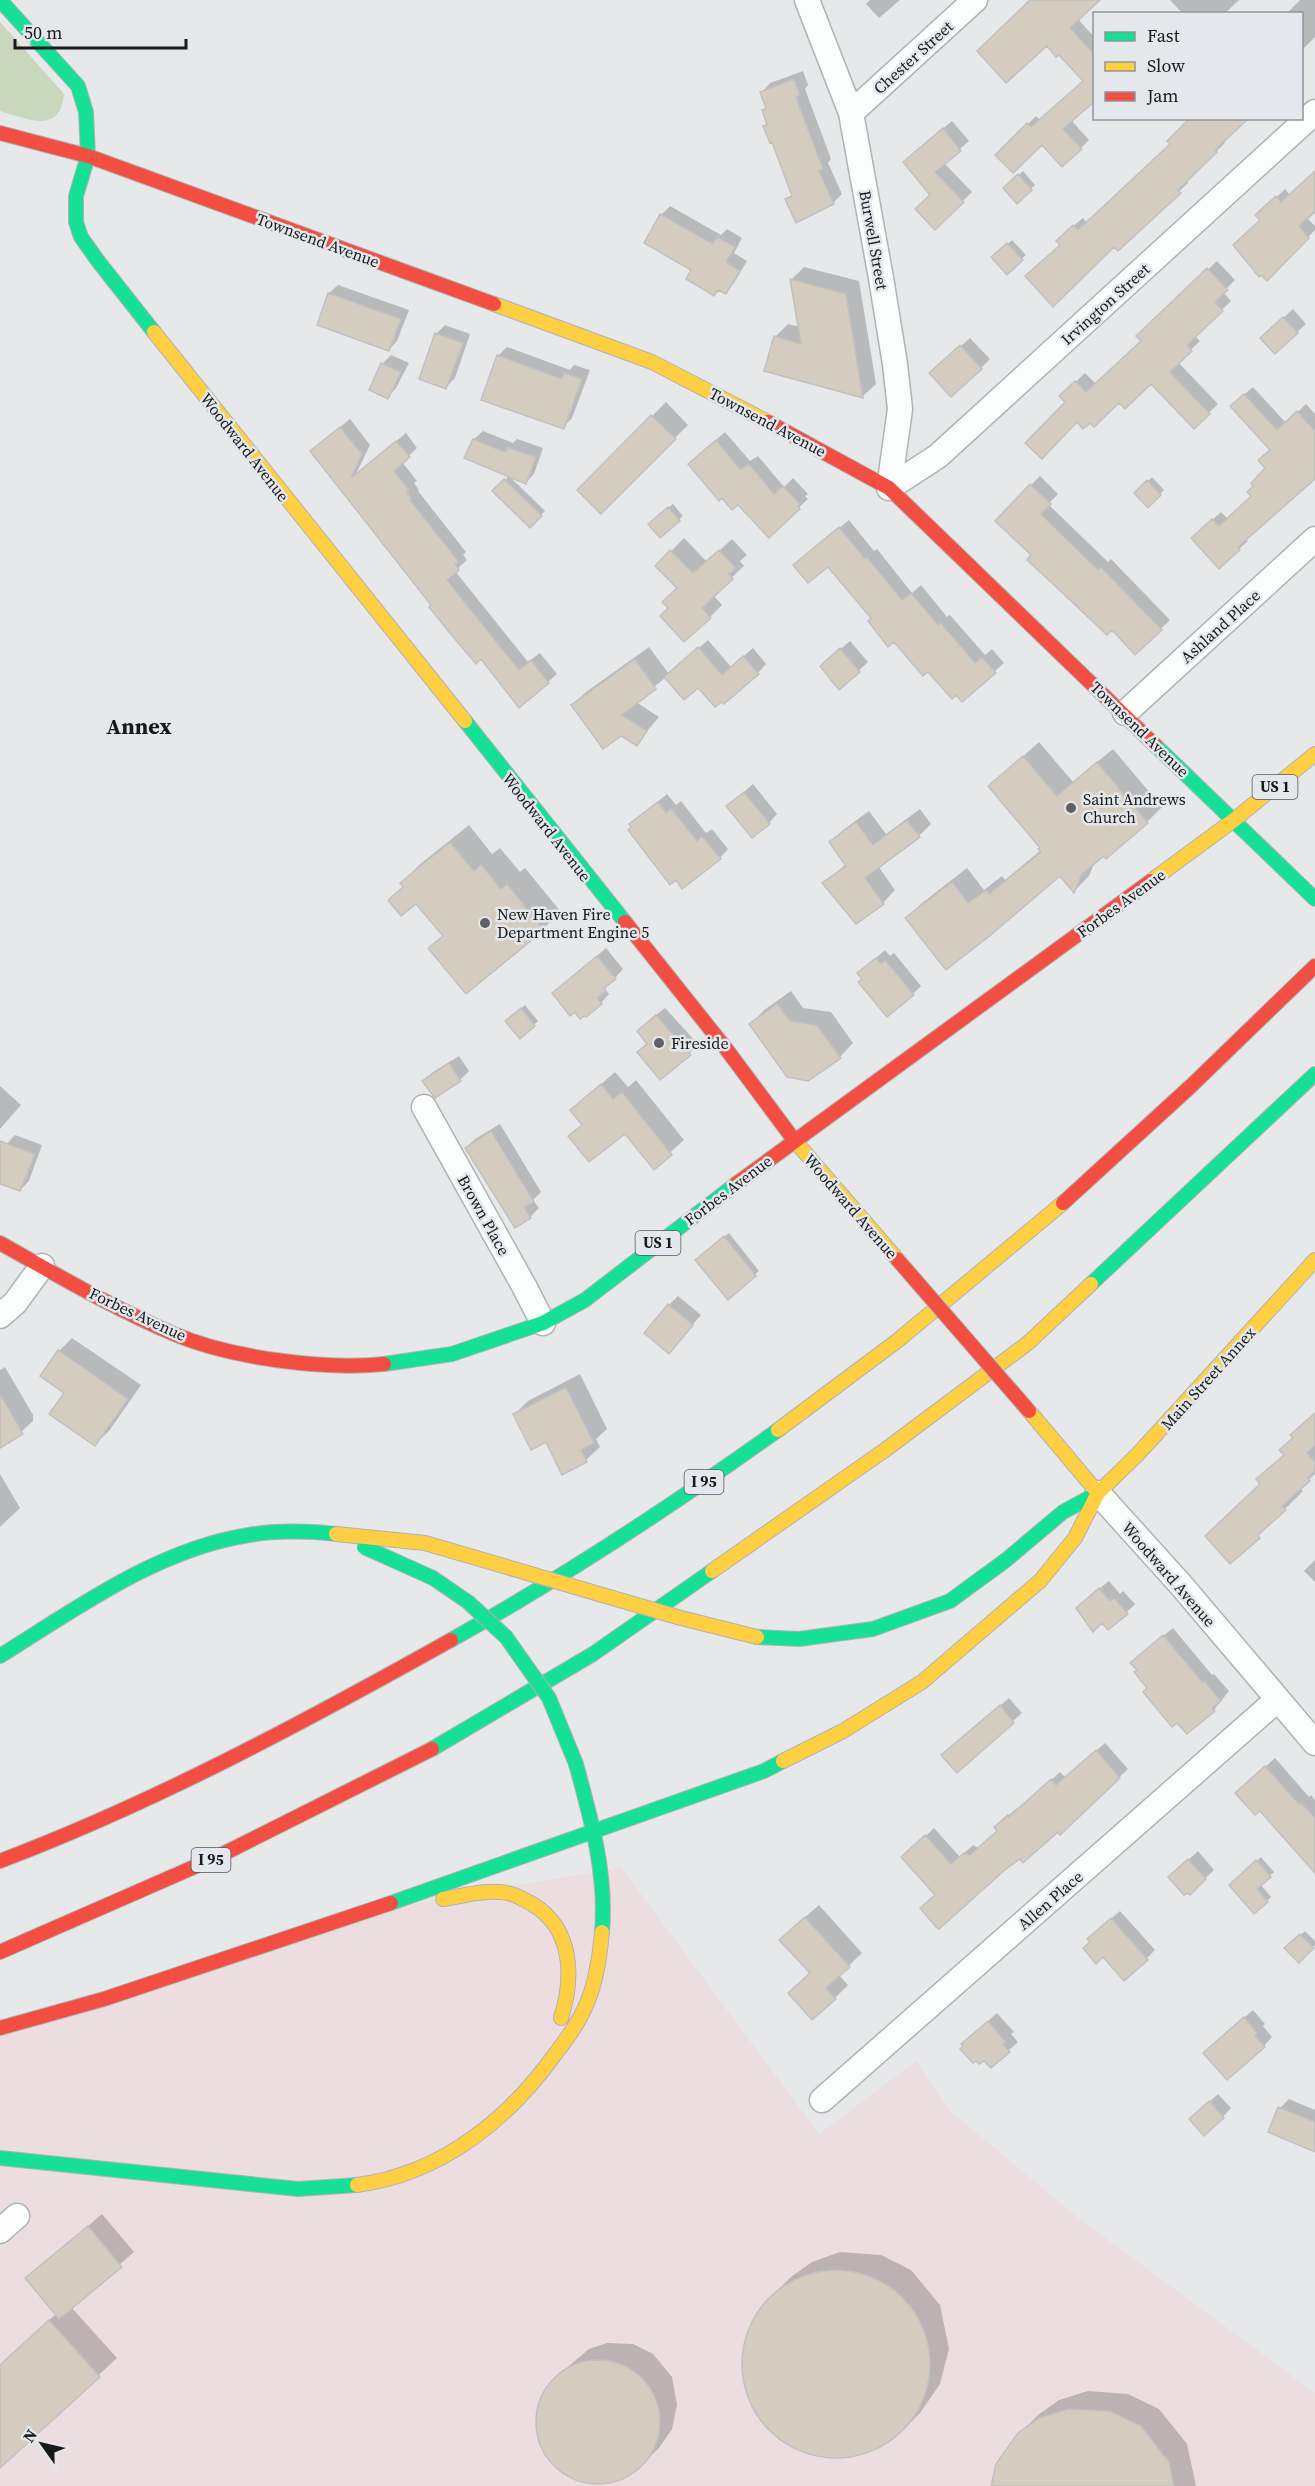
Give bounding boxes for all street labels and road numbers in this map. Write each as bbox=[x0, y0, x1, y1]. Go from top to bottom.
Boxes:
street label: Chester Street bbox=[868, 15, 958, 99]
street label: Burwell Street bbox=[854, 189, 894, 292]
street label: Townsend Avenue bbox=[253, 208, 383, 272]
street label: Irvington Street bbox=[1056, 258, 1155, 350]
street label: Townsend Avenue bbox=[706, 382, 830, 462]
street label: Woodward Avenue bbox=[195, 388, 295, 506]
street label: Ashland Place bbox=[1175, 584, 1265, 668]
street label: Townsend Avenue bbox=[1086, 676, 1194, 782]
street label: Woodward Avenue bbox=[497, 768, 597, 886]
road number: US 1 bbox=[1252, 775, 1298, 799]
street label: Forbes Avenue bbox=[1072, 863, 1170, 943]
street label: Woodward Avenue bbox=[799, 1149, 903, 1263]
street label: Forbes Avenue bbox=[680, 1150, 776, 1230]
street label: Brown Place bbox=[453, 1171, 515, 1259]
road number: US 1 bbox=[636, 1231, 680, 1255]
street label: Forbes Avenue bbox=[86, 1282, 190, 1346]
street label: Main Street Annex bbox=[1156, 1321, 1261, 1434]
road number: I 95 bbox=[684, 1470, 724, 1494]
street label: Woodward Avenue bbox=[1117, 1517, 1221, 1631]
road number: I 95 bbox=[192, 1848, 230, 1872]
street label: Allen Place bbox=[1013, 1865, 1087, 1935]

